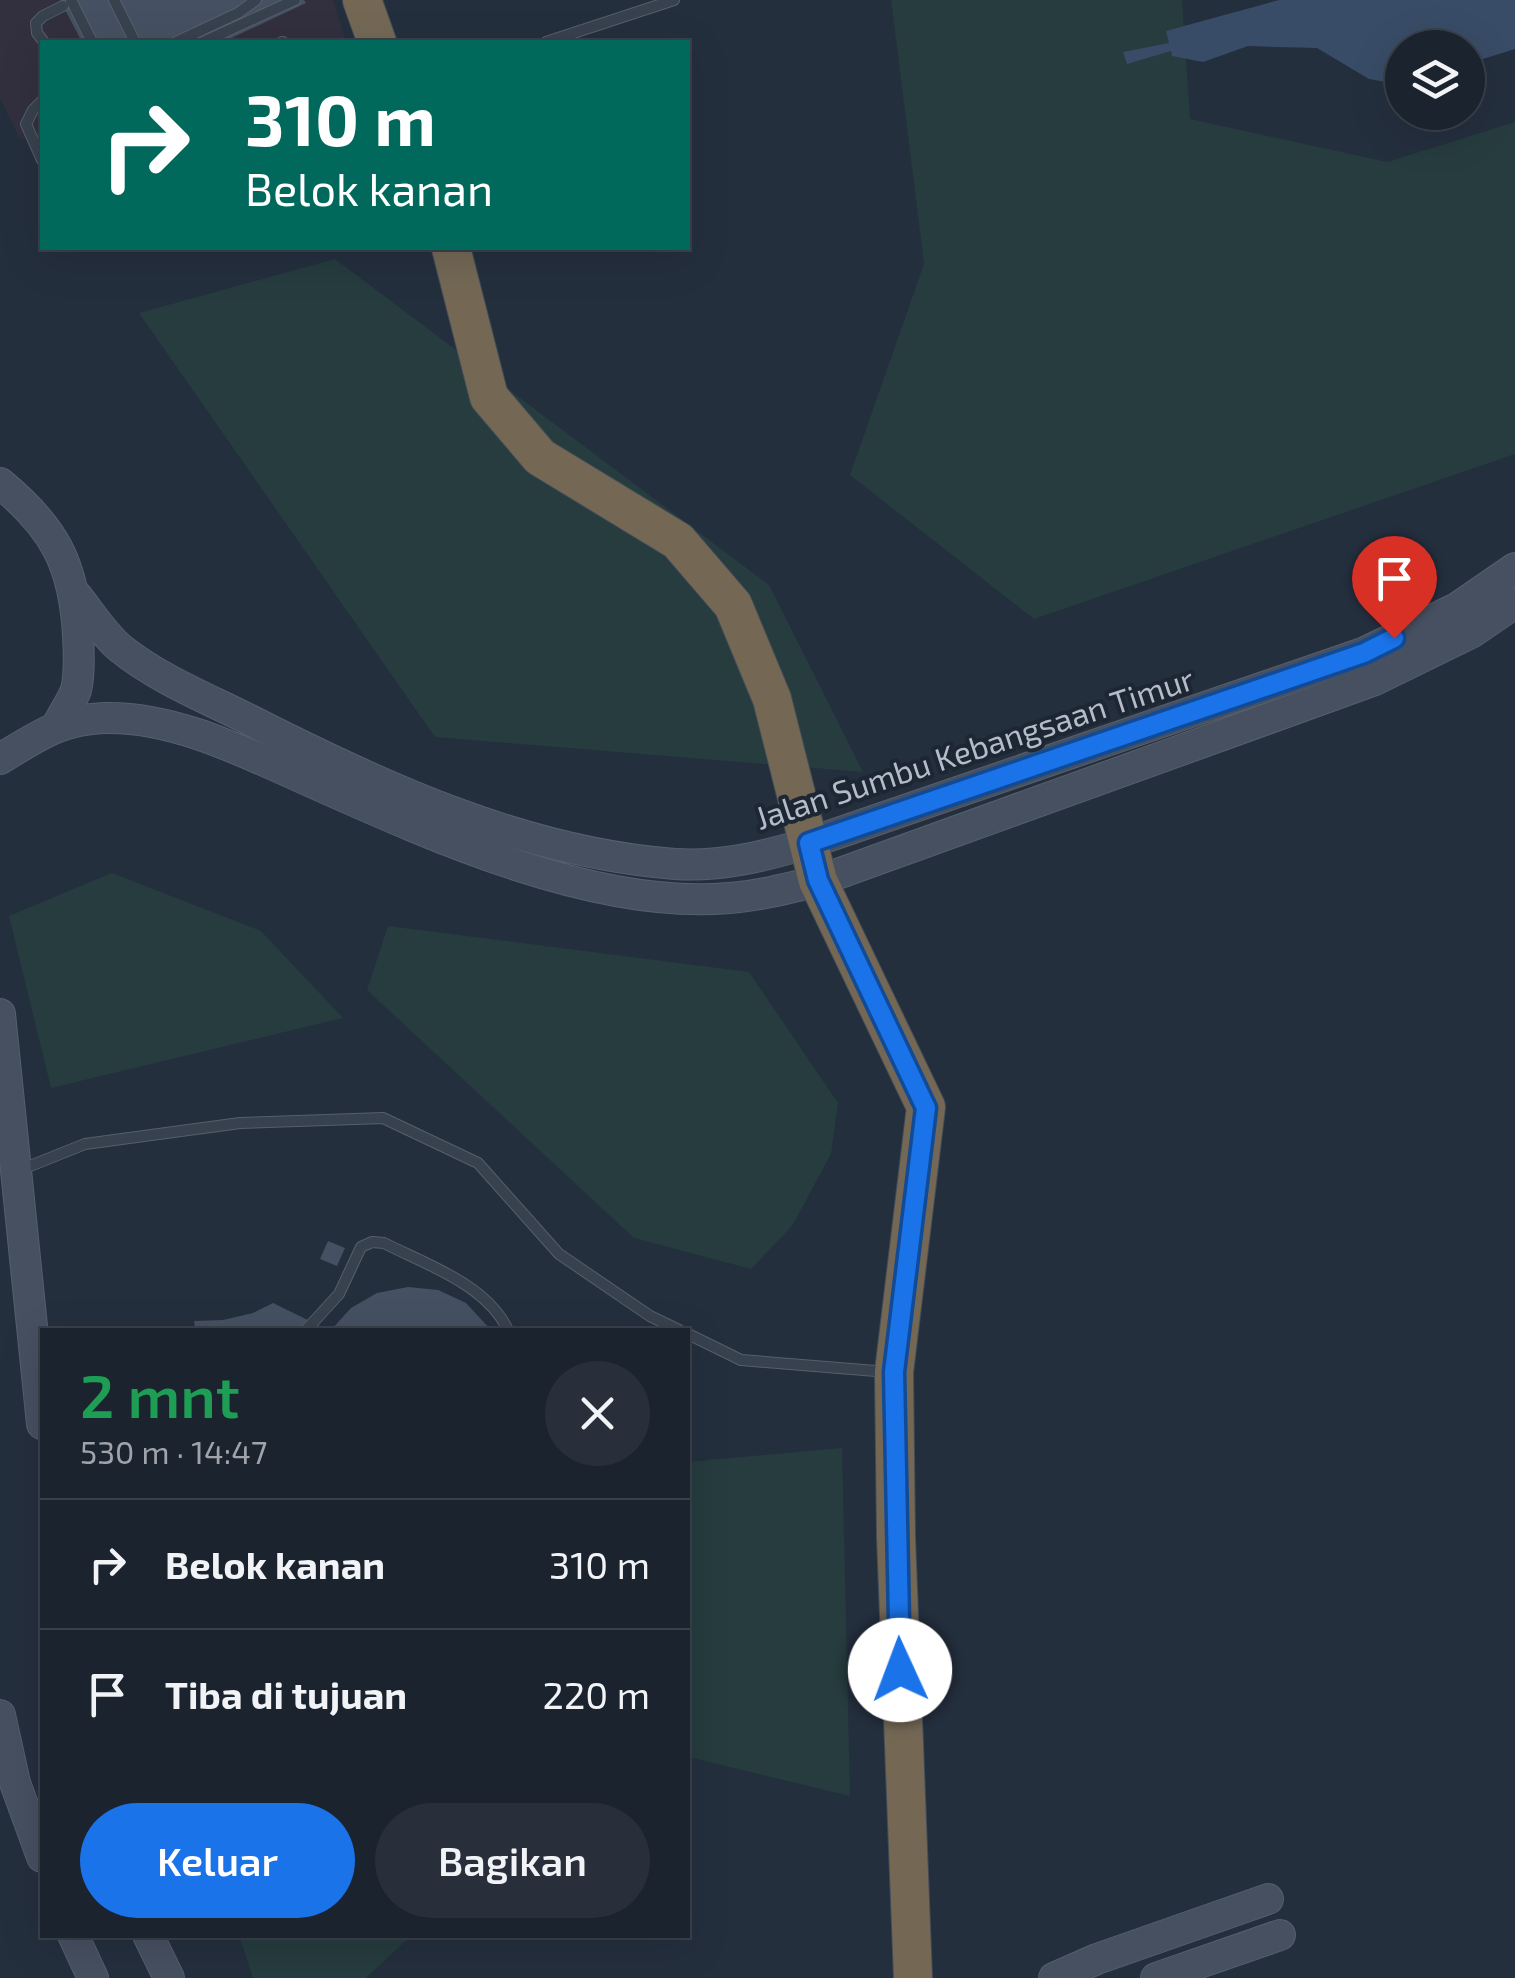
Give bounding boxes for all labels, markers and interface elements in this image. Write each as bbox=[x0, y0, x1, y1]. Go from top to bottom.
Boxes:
map controls bbox=[1385, 30, 1485, 130]
button: layers bbox=[1385, 30, 1485, 130]
text: 310 m bbox=[245, 76, 436, 160]
icon: right bbox=[80, 80, 210, 210]
text: Belok kanan bbox=[245, 161, 493, 215]
pin bbox=[1352, 536, 1437, 639]
icon: arrive bbox=[1367, 551, 1422, 606]
street label: Jalan Sumbu Kebangsaan Timur bbox=[750, 658, 1198, 836]
text: 2 mnt bbox=[80, 1358, 240, 1430]
button: close bbox=[545, 1361, 650, 1466]
text: 530 m · 14:47 bbox=[80, 1432, 267, 1470]
icon: right bbox=[80, 1537, 135, 1592]
text: Belok kanan bbox=[165, 1541, 385, 1587]
text: 310 m bbox=[549, 1541, 650, 1587]
position arrow bbox=[848, 1618, 952, 1722]
icon: arrive bbox=[80, 1667, 135, 1722]
text: Tiba di tujuan bbox=[165, 1671, 407, 1717]
text: 220 m bbox=[543, 1671, 650, 1717]
button: Keluar bbox=[80, 1803, 355, 1918]
button: Bagikan bbox=[375, 1803, 650, 1918]

